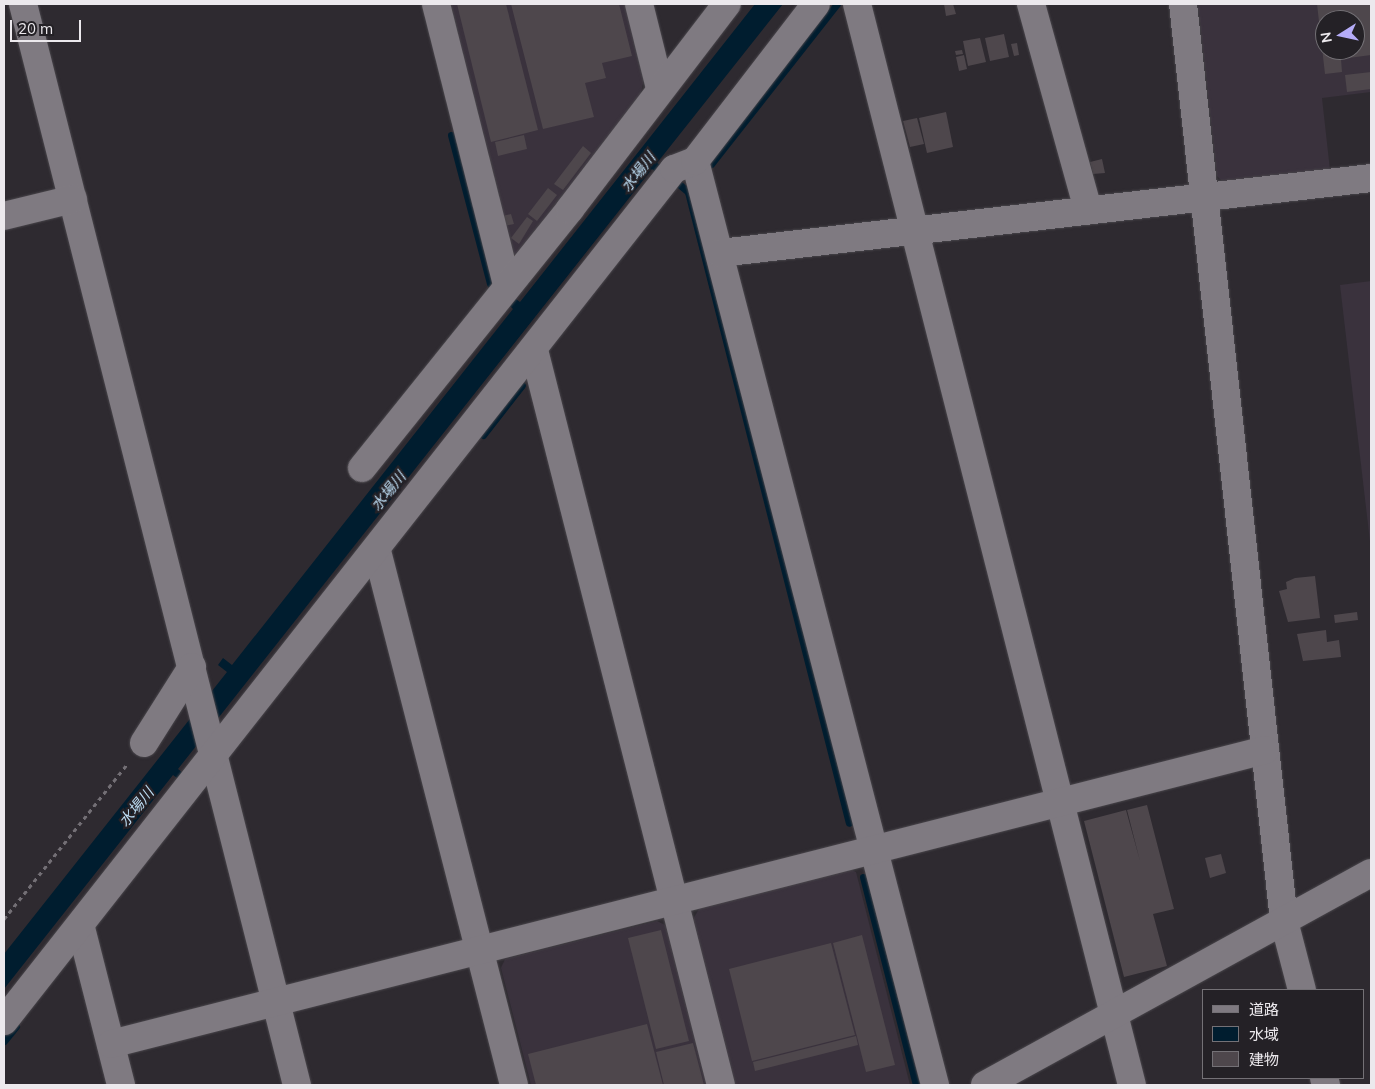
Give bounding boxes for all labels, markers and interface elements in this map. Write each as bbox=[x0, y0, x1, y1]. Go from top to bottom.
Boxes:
scale bar bbox=[12, 10, 84, 42]
north arrow bbox=[1315, 10, 1365, 60]
text: 20 m bbox=[18, 19, 53, 38]
text: N bbox=[1316, 31, 1336, 44]
water label: 水場川 bbox=[617, 149, 659, 195]
water label: 水場川 bbox=[367, 468, 409, 514]
water label: 水場川 bbox=[115, 784, 157, 830]
legend bbox=[1202, 989, 1365, 1079]
text: 道路 bbox=[1249, 1000, 1279, 1019]
text: 水域 bbox=[1249, 1025, 1279, 1044]
text: 建物 bbox=[1249, 1050, 1279, 1069]

